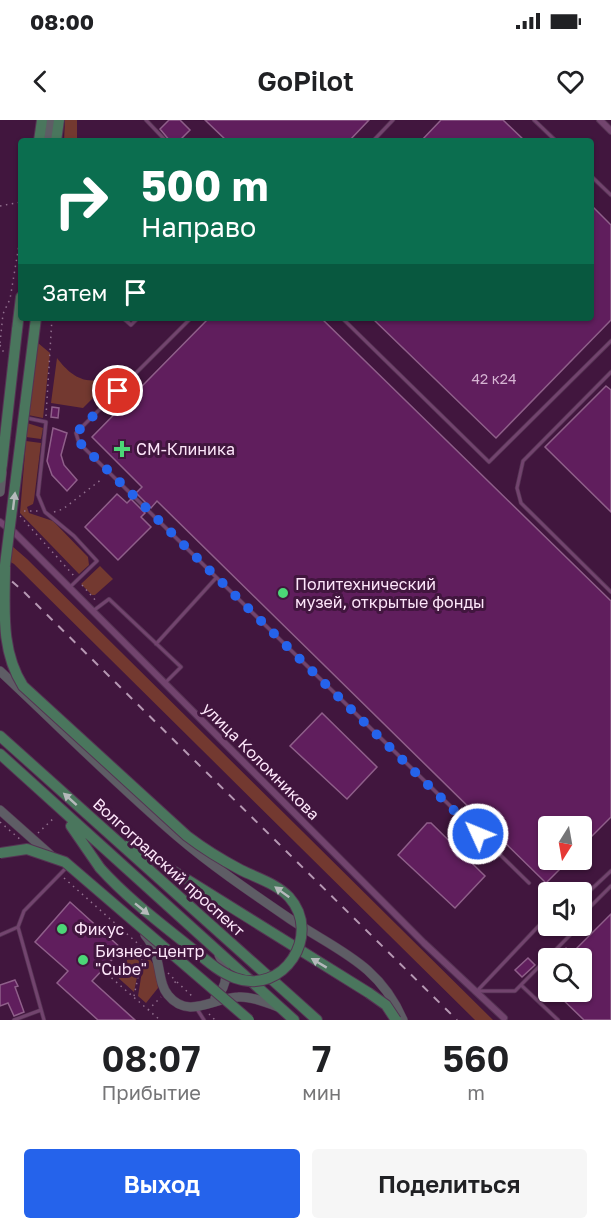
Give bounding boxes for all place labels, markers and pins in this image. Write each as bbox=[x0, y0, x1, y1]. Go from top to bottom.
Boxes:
pin bbox=[92, 365, 143, 416]
place label: СМ-Клиника bbox=[136, 439, 235, 459]
marker: СМ-Клиника bbox=[113, 440, 131, 458]
place label: Политехнический музей, открытые фонды bbox=[295, 574, 485, 612]
marker: Политехнический музей, открытые фонды bbox=[276, 586, 290, 600]
place label: Фикус bbox=[74, 919, 125, 939]
marker: Фикус bbox=[55, 922, 69, 936]
place label: Бизнес-центр "Cube" bbox=[95, 941, 204, 979]
marker: Бизнес-центр "Cube" bbox=[76, 953, 90, 967]

